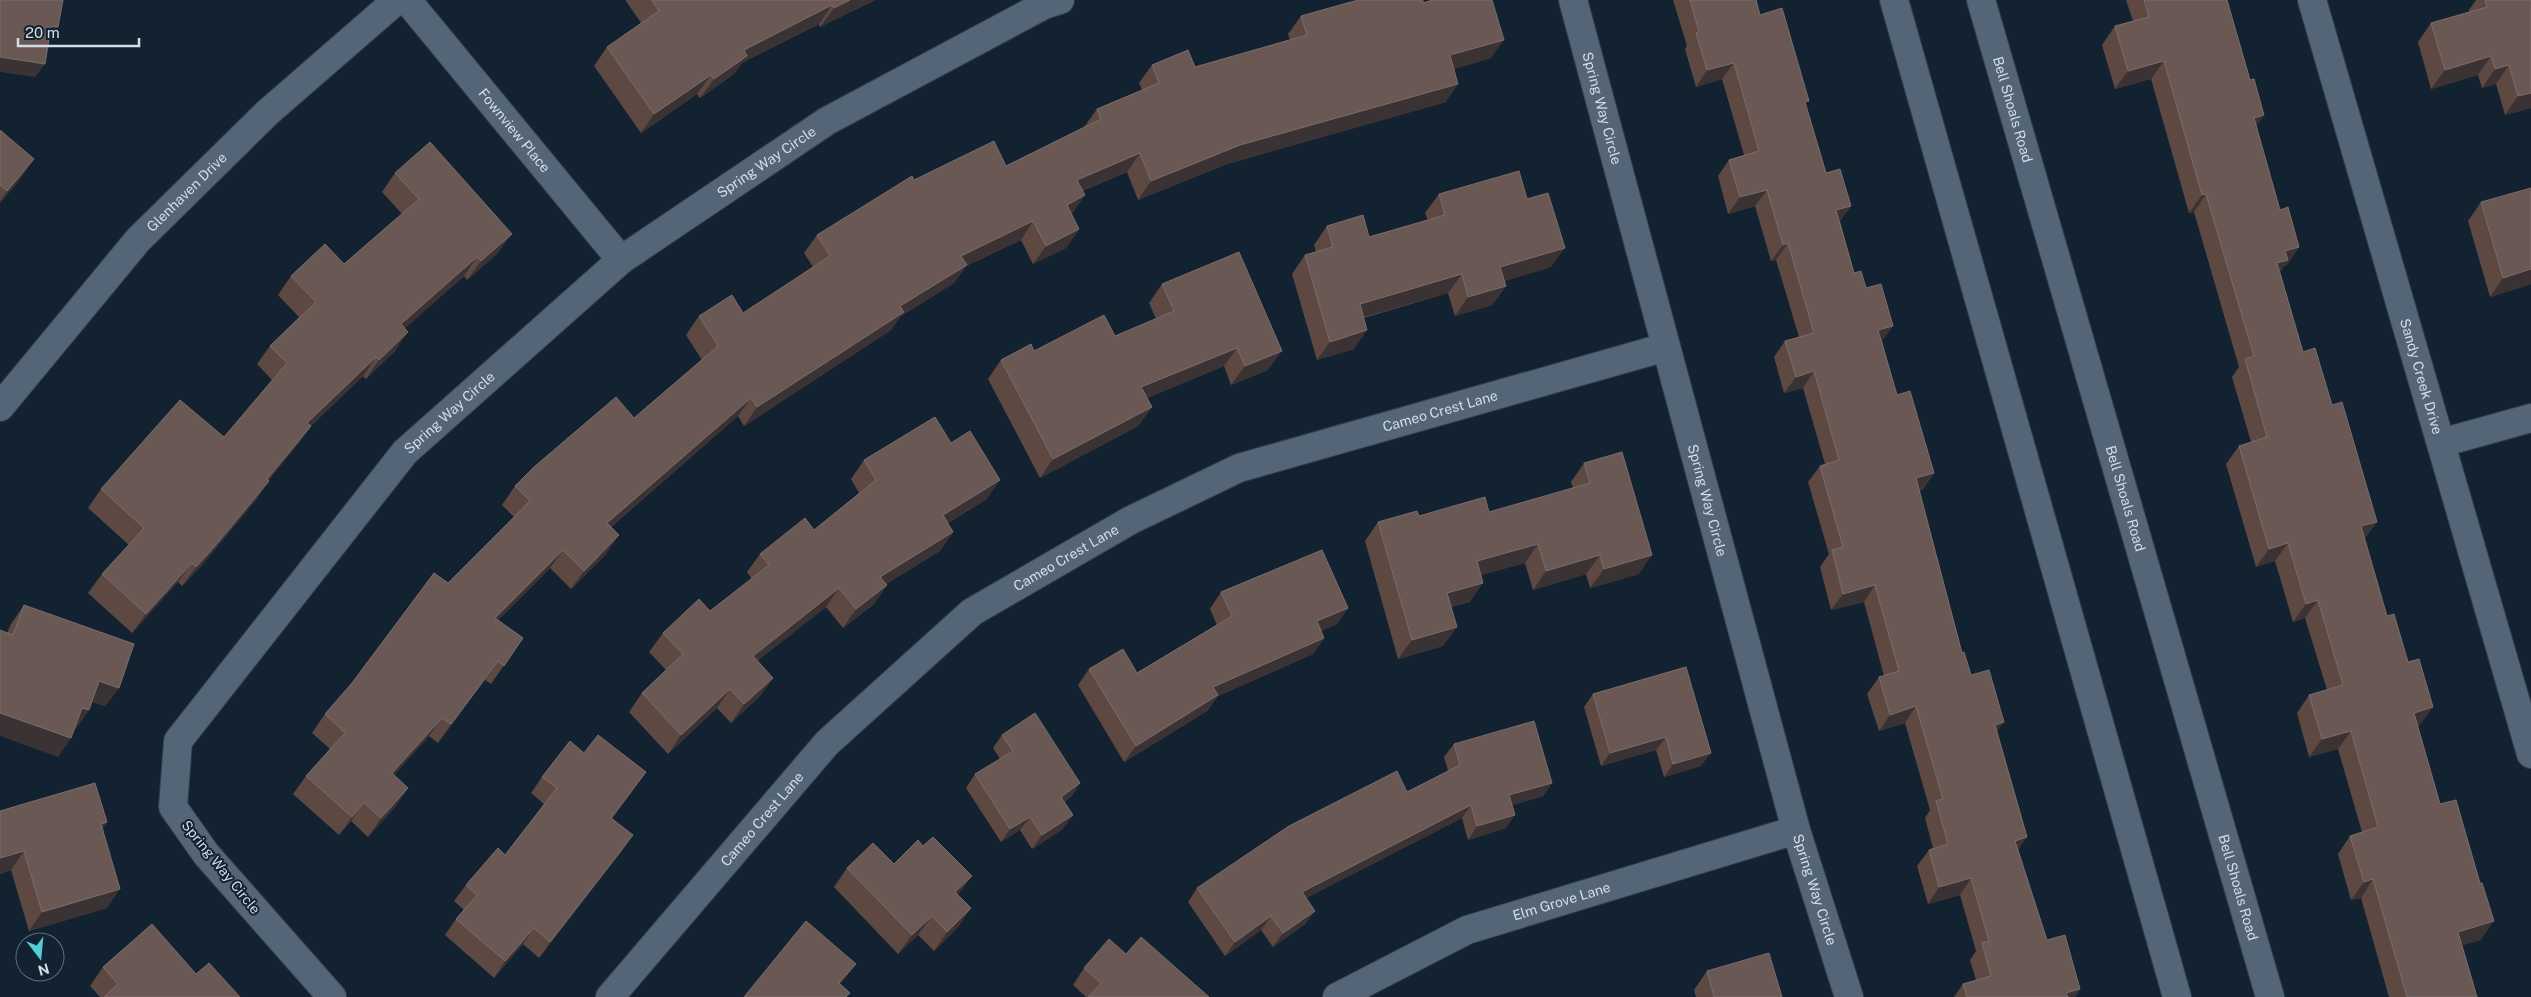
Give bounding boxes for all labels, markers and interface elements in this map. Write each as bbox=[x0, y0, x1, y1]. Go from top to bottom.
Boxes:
scale bar bbox=[18, 15, 139, 47]
text: 20 m bbox=[25, 24, 60, 41]
street label: Spring Way Circle bbox=[1579, 50, 1625, 166]
street label: Bell Shoals Road bbox=[1990, 55, 2036, 164]
street label: Fownview Place bbox=[475, 85, 554, 176]
street label: Spring Way Circle bbox=[714, 123, 819, 201]
street label: Glenhaven Drive bbox=[143, 149, 230, 235]
street label: Sandy Creek Drive bbox=[2397, 317, 2446, 436]
street label: Spring Way Circle bbox=[401, 368, 498, 457]
street label: Cameo Crest Lane bbox=[1381, 387, 1499, 435]
street label: Spring Way Circle bbox=[1685, 442, 1730, 558]
street label: Bell Shoals Road bbox=[2103, 444, 2148, 553]
street label: Cameo Crest Lane bbox=[1010, 521, 1121, 594]
street label: Cameo Crest Lane bbox=[717, 769, 807, 869]
street label: Spring Way Circle bbox=[178, 817, 264, 917]
street label: Spring Way Circle bbox=[1790, 832, 1840, 947]
street label: Bell Shoals Road bbox=[2215, 833, 2261, 942]
street label: Elm Grove Lane bbox=[1511, 879, 1612, 924]
north arrow bbox=[15, 932, 65, 982]
text: N bbox=[36, 960, 51, 979]

